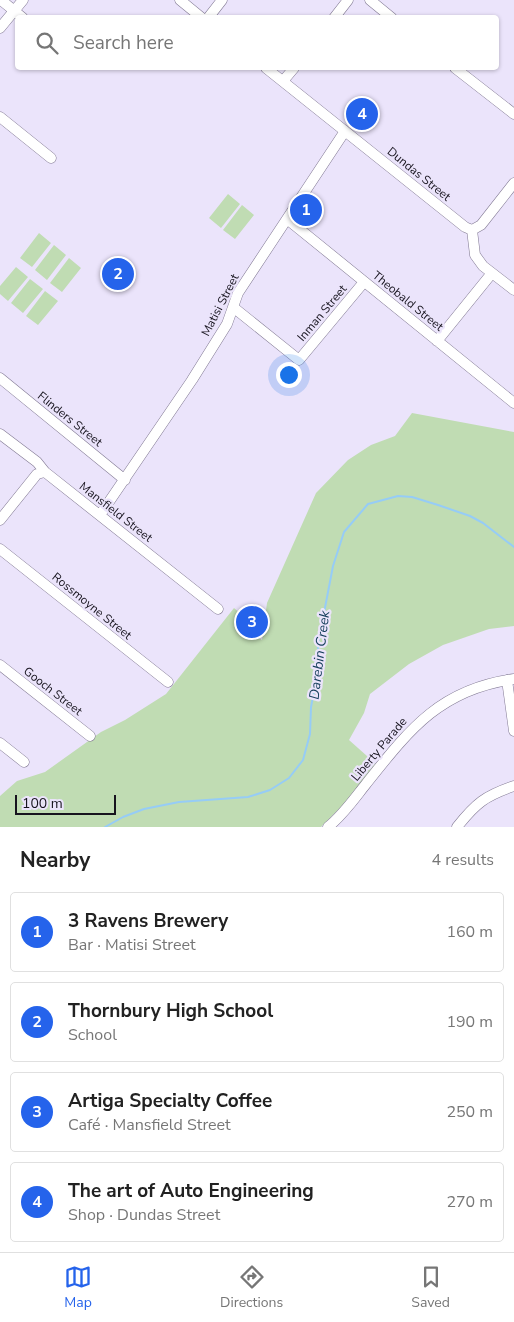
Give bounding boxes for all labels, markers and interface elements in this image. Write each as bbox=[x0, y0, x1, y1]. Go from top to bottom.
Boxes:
search box bbox=[15, 15, 499, 70]
icon: search bbox=[33, 29, 61, 57]
text: Search here bbox=[73, 30, 174, 56]
pin: 4 bbox=[346, 95, 378, 133]
street label: Dundas Street bbox=[384, 143, 455, 205]
pin: 1 bbox=[290, 191, 322, 229]
pin: 2 bbox=[102, 255, 134, 293]
street label: Theobald Street bbox=[369, 267, 447, 335]
street label: Matisi Street bbox=[197, 270, 243, 339]
street label: Inman Street bbox=[294, 281, 351, 345]
your location bbox=[276, 362, 302, 388]
street label: Flinders Street bbox=[34, 388, 106, 451]
street label: Mansfield Street bbox=[76, 478, 156, 546]
street label: Rossmoyne Street bbox=[49, 569, 136, 644]
pin: 3 bbox=[236, 603, 268, 641]
water label: Darebin Creek bbox=[305, 609, 334, 701]
street label: Gooch Street bbox=[20, 663, 86, 719]
street label: Liberty Parade bbox=[348, 714, 410, 784]
scale bar bbox=[15, 792, 116, 815]
text: 100 m bbox=[22, 794, 63, 813]
text: Nearby bbox=[20, 846, 90, 874]
text: 4 results bbox=[432, 849, 494, 871]
text: 3 Ravens Brewery bbox=[68, 908, 228, 934]
text: 1 bbox=[32, 921, 42, 943]
text: 160 m bbox=[446, 921, 493, 943]
text: Bar · Matisi Street bbox=[68, 934, 196, 956]
text: Thornbury High School bbox=[68, 998, 273, 1024]
text: 2 bbox=[32, 1011, 42, 1033]
text: 190 m bbox=[446, 1011, 493, 1033]
text: School bbox=[68, 1024, 117, 1046]
text: Artiga Specialty Coffee bbox=[68, 1088, 272, 1114]
text: 3 bbox=[32, 1101, 42, 1123]
text: 250 m bbox=[446, 1101, 493, 1123]
text: Café · Mansfield Street bbox=[68, 1114, 231, 1136]
text: The art of Auto Engineering bbox=[68, 1178, 314, 1204]
text: 4 bbox=[32, 1191, 42, 1213]
text: 270 m bbox=[446, 1191, 493, 1213]
text: Shop · Dundas Street bbox=[68, 1204, 220, 1226]
tab: Map bbox=[64, 1263, 92, 1312]
tab: Directions bbox=[220, 1263, 283, 1312]
tab: Saved bbox=[411, 1263, 450, 1312]

